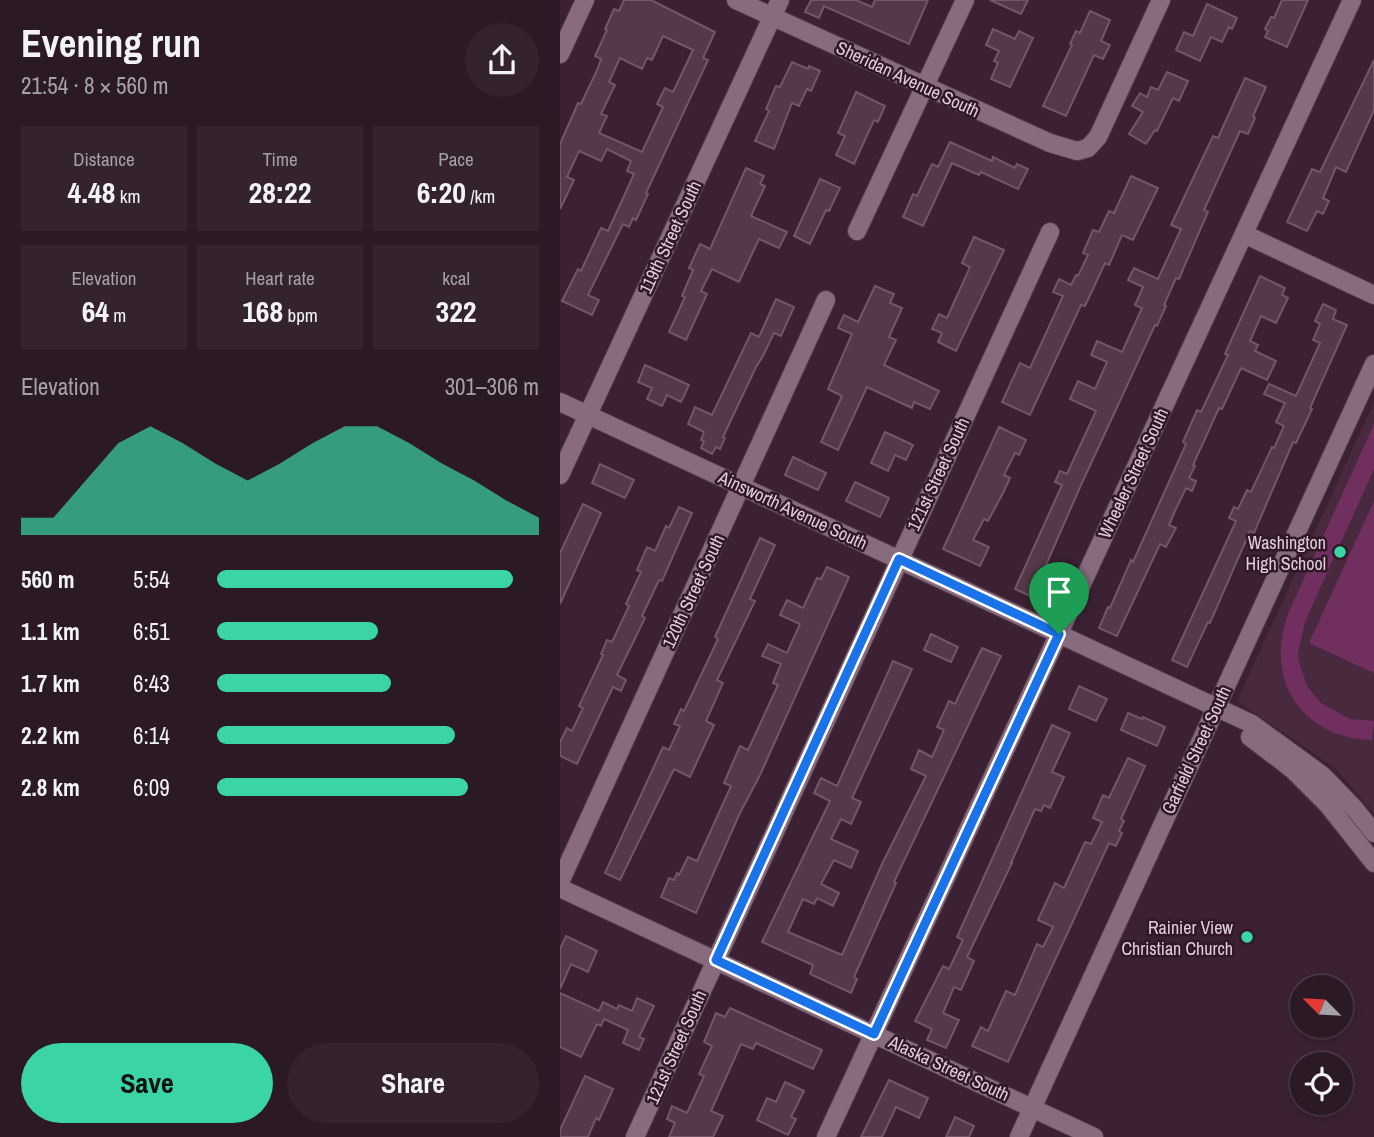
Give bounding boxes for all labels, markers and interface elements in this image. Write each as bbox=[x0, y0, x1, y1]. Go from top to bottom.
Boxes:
text: Evening run bbox=[21, 18, 201, 69]
button: share bbox=[465, 23, 539, 97]
street label: Sheridan Avenue South bbox=[832, 35, 984, 123]
text: 21:54 · 8 × 560 m bbox=[21, 70, 168, 101]
text: Distance bbox=[73, 146, 135, 172]
text: Time bbox=[262, 146, 298, 172]
text: Pace bbox=[438, 146, 474, 172]
text: 4.48 bbox=[68, 172, 115, 212]
text: 28:22 bbox=[249, 172, 311, 212]
text: 6:20 bbox=[417, 172, 466, 212]
street label: 119th Street South bbox=[633, 176, 707, 298]
text: km bbox=[115, 183, 141, 209]
text: /km bbox=[466, 183, 495, 209]
text: Elevation bbox=[72, 265, 136, 291]
text: Heart rate bbox=[245, 265, 315, 291]
text: kcal bbox=[442, 265, 470, 291]
text: 64 bbox=[82, 291, 109, 331]
text: 168 bbox=[242, 291, 283, 331]
text: 322 bbox=[435, 291, 477, 331]
text: m bbox=[109, 302, 126, 328]
text: bpm bbox=[283, 302, 318, 328]
text: Elevation bbox=[21, 371, 100, 402]
text: 301–306 m bbox=[445, 371, 539, 402]
street label: Wheeler Street South bbox=[1092, 404, 1174, 542]
street label: 121st Street South bbox=[901, 413, 975, 535]
street label: Ainsworth Avenue South bbox=[714, 464, 871, 555]
street label: 120th Street South bbox=[656, 530, 730, 652]
place label: Washington High School bbox=[1246, 530, 1326, 576]
marker: Washington High School bbox=[1332, 544, 1348, 560]
pin bbox=[1029, 562, 1089, 634]
text: 560 m bbox=[21, 564, 74, 595]
text: 5:54 bbox=[133, 564, 170, 595]
icon: arrive bbox=[1040, 573, 1078, 611]
text: 1.1 km bbox=[21, 616, 80, 647]
text: 6:51 bbox=[133, 616, 170, 647]
text: 1.7 km bbox=[21, 668, 80, 699]
text: 6:43 bbox=[133, 668, 170, 699]
street label: Garfield Street South bbox=[1155, 682, 1237, 818]
text: 2.2 km bbox=[21, 720, 80, 751]
text: 6:14 bbox=[133, 720, 170, 751]
text: 2.8 km bbox=[21, 772, 80, 803]
text: 6:09 bbox=[133, 772, 170, 803]
place label: Rainier View Christian Church bbox=[1121, 915, 1233, 961]
marker: Rainier View Christian Church bbox=[1239, 929, 1255, 945]
north arrow bbox=[1290, 975, 1353, 1038]
map controls bbox=[1290, 975, 1353, 1115]
street label: 121st Street South bbox=[640, 986, 712, 1108]
street label: Alaska Street South bbox=[884, 1029, 1013, 1107]
button: Save bbox=[21, 1043, 273, 1123]
button: Share bbox=[287, 1043, 539, 1123]
button: locate bbox=[1290, 1052, 1353, 1115]

